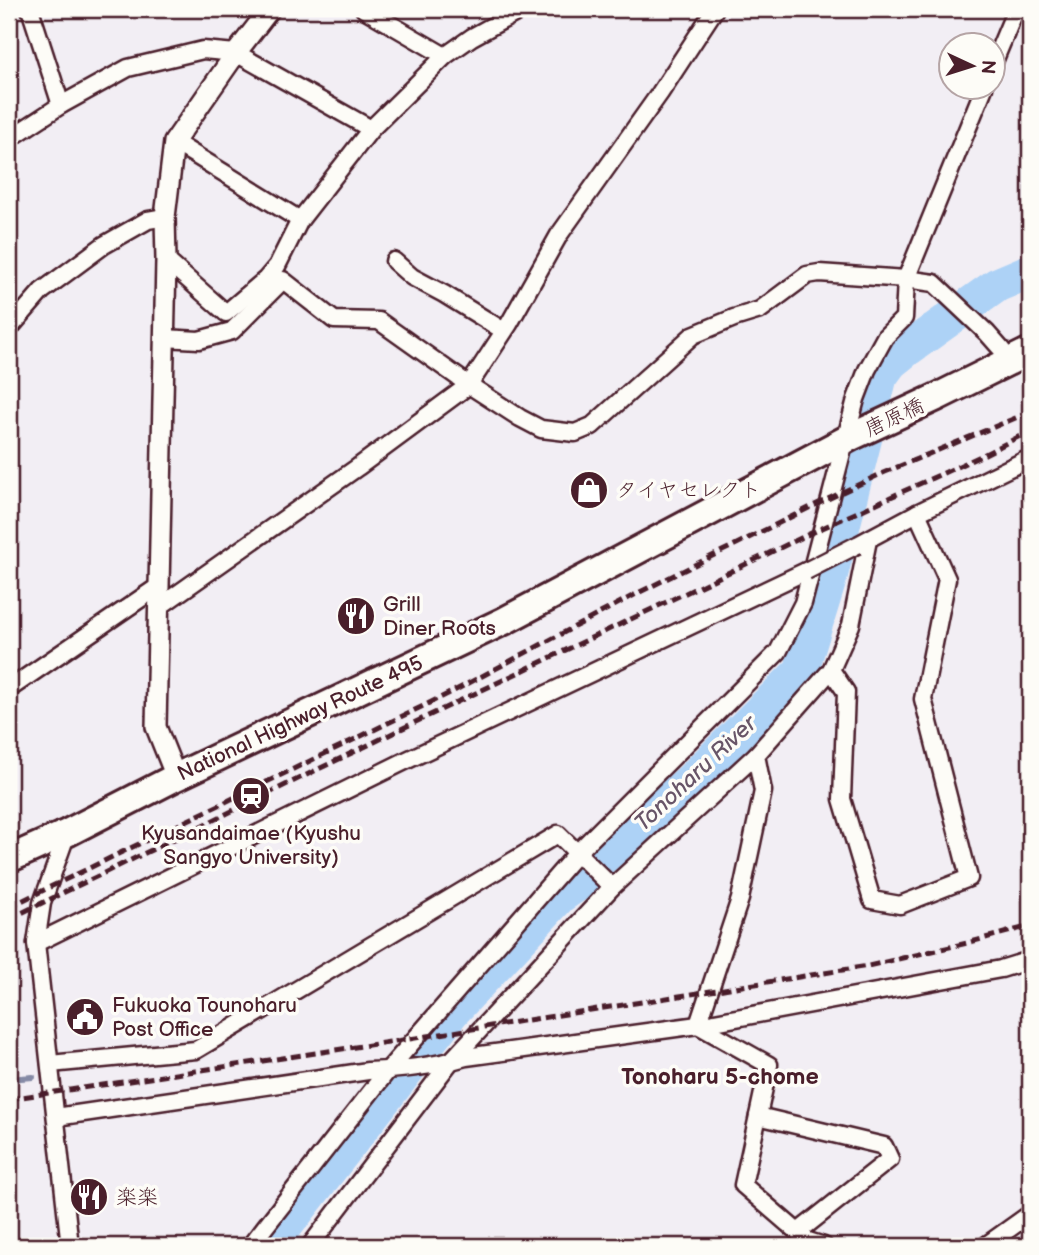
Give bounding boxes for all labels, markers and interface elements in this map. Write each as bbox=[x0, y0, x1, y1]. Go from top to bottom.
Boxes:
north arrow bbox=[937, 32, 1007, 102]
text: N bbox=[975, 59, 999, 75]
street label: 唐原橋 bbox=[860, 393, 928, 442]
shop icon: タイヤセレクト bbox=[568, 469, 610, 511]
place label: タイヤセレクト bbox=[616, 478, 761, 503]
place label: Grill Diner Roots bbox=[383, 592, 496, 641]
restaurant icon: Grill Diner Roots bbox=[335, 595, 377, 637]
street label: National Highway Route 495 bbox=[174, 651, 427, 786]
water label: Tonoharu River bbox=[629, 709, 764, 837]
station icon: Kyusandaimae (Kyushu Sangyo University) bbox=[230, 775, 272, 817]
place label: Kyusandaimae (Kyushu Sangyo University) bbox=[141, 821, 361, 870]
place label: Fukuoka Tounoharu Post Office bbox=[112, 993, 297, 1042]
public building icon: Fukuoka Tounoharu Post Office bbox=[64, 996, 106, 1038]
district label: Tonoharu 5-chome bbox=[621, 1063, 819, 1091]
restaurant icon: 楽楽 bbox=[68, 1176, 110, 1218]
place label: 楽楽 bbox=[116, 1185, 158, 1210]

